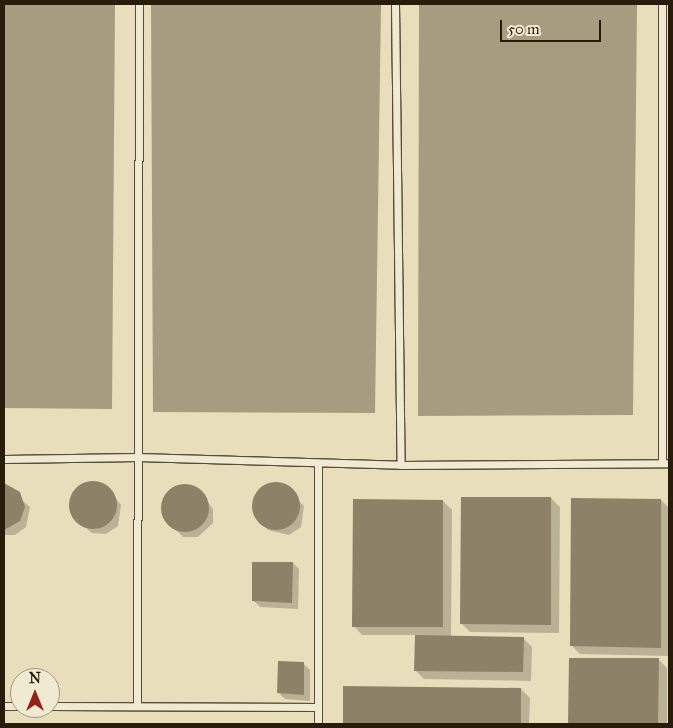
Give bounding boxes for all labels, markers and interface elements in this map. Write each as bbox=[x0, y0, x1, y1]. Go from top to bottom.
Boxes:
scale bar bbox=[503, 10, 604, 42]
text: 50 m bbox=[508, 20, 540, 38]
north arrow bbox=[10, 668, 60, 718]
text: N bbox=[29, 670, 41, 687]

